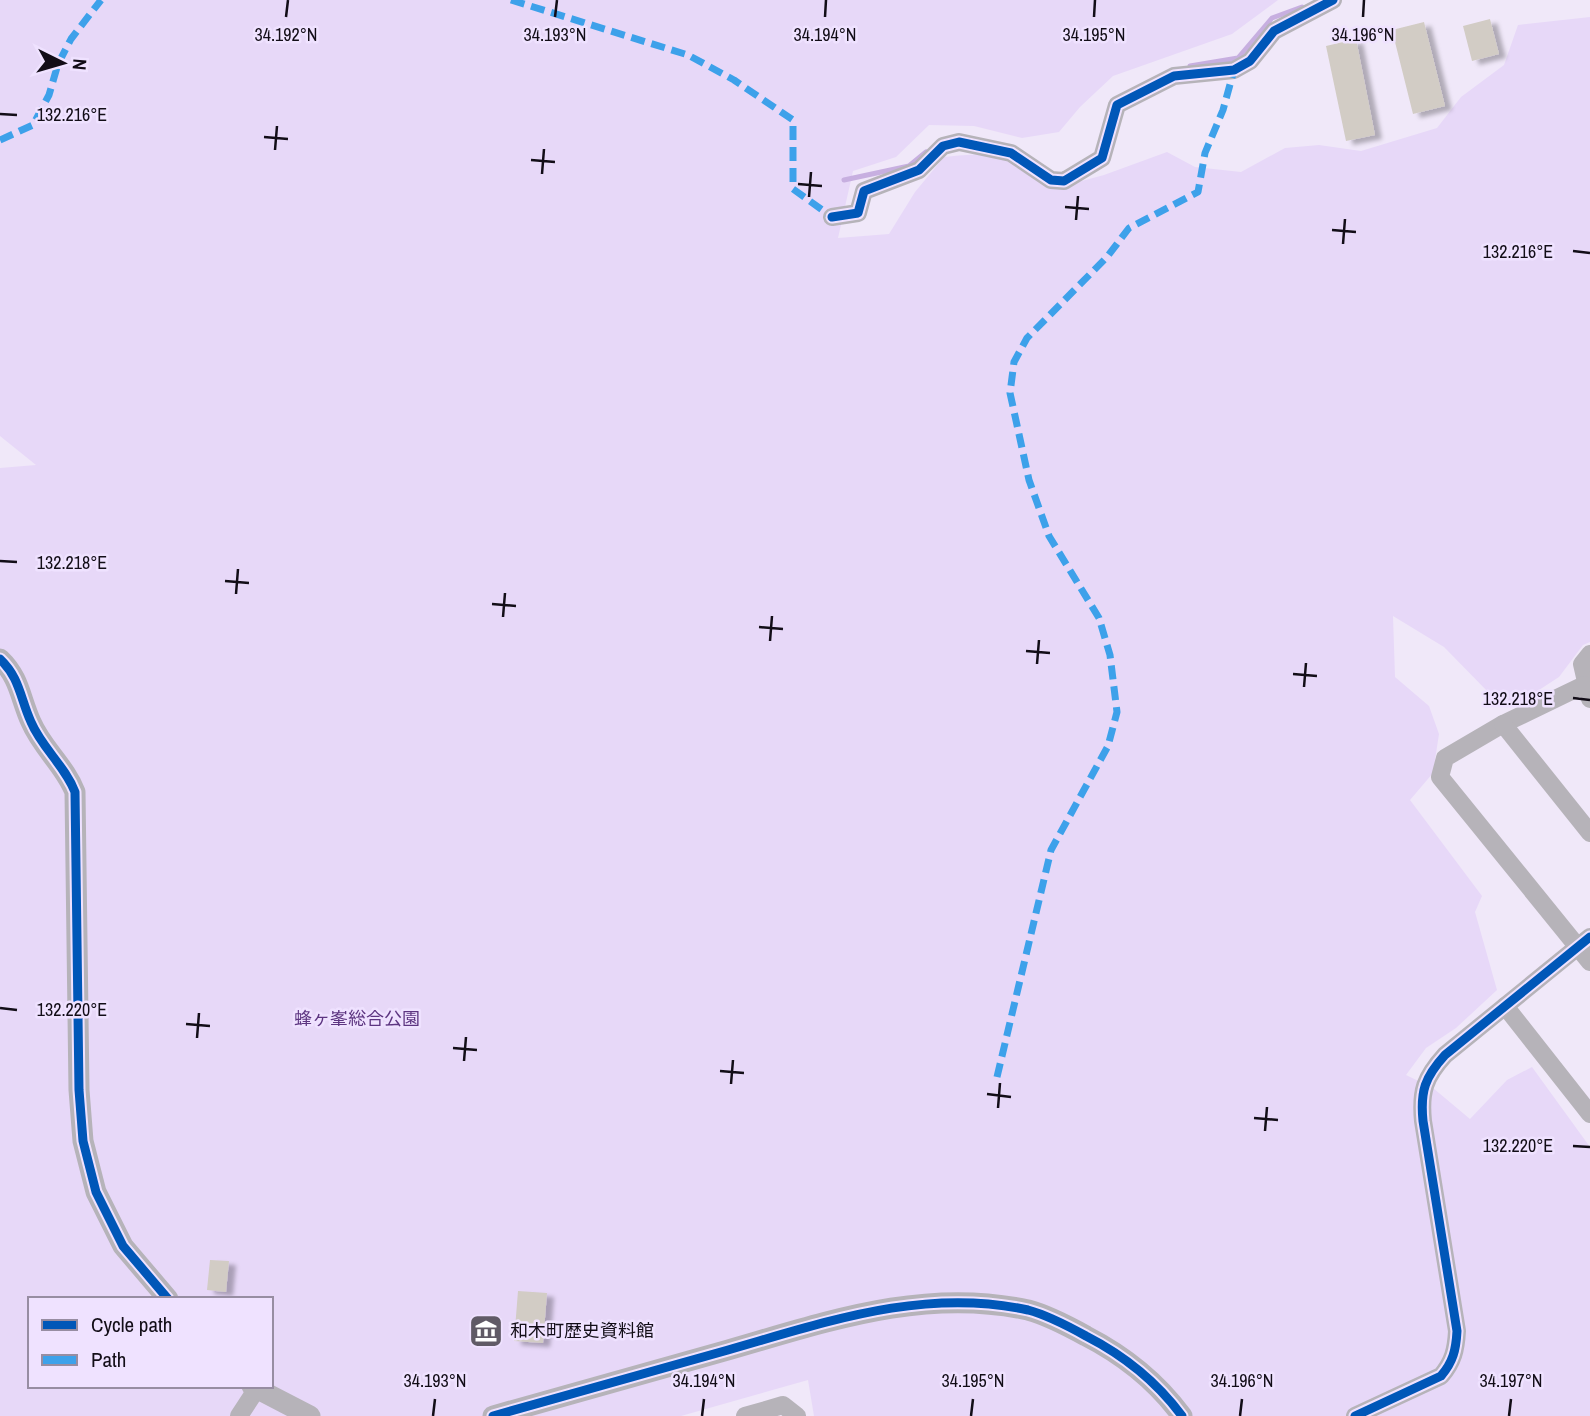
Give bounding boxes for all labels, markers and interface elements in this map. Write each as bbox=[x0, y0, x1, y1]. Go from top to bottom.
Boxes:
text: 34.192°N bbox=[255, 22, 318, 47]
text: 34.193°N bbox=[524, 22, 587, 47]
text: 34.194°N bbox=[794, 22, 857, 47]
text: 34.195°N bbox=[1063, 22, 1126, 47]
text: 34.196°N bbox=[1332, 22, 1395, 47]
north arrow bbox=[28, 28, 98, 98]
text: N bbox=[66, 58, 93, 71]
text: 132.216°E bbox=[37, 102, 107, 127]
text: 132.216°E bbox=[1483, 239, 1553, 264]
text: 132.218°E bbox=[37, 550, 107, 575]
text: 132.218°E bbox=[1483, 686, 1553, 711]
text: 132.220°E bbox=[37, 997, 107, 1022]
park label: 蜂ヶ峯総合公園 bbox=[294, 1006, 420, 1031]
text: 132.220°E bbox=[1483, 1133, 1553, 1158]
legend bbox=[28, 1297, 273, 1388]
text: Cycle path bbox=[91, 1310, 172, 1339]
museum icon: 和木町歴史資料館 bbox=[467, 1312, 505, 1350]
place label: 和木町歴史資料館 bbox=[510, 1318, 654, 1343]
text: Path bbox=[91, 1345, 126, 1374]
text: 34.193°N bbox=[404, 1368, 467, 1393]
text: 34.194°N bbox=[673, 1368, 736, 1393]
text: 34.195°N bbox=[942, 1368, 1005, 1393]
text: 34.196°N bbox=[1211, 1368, 1274, 1393]
text: 34.197°N bbox=[1480, 1368, 1543, 1393]

